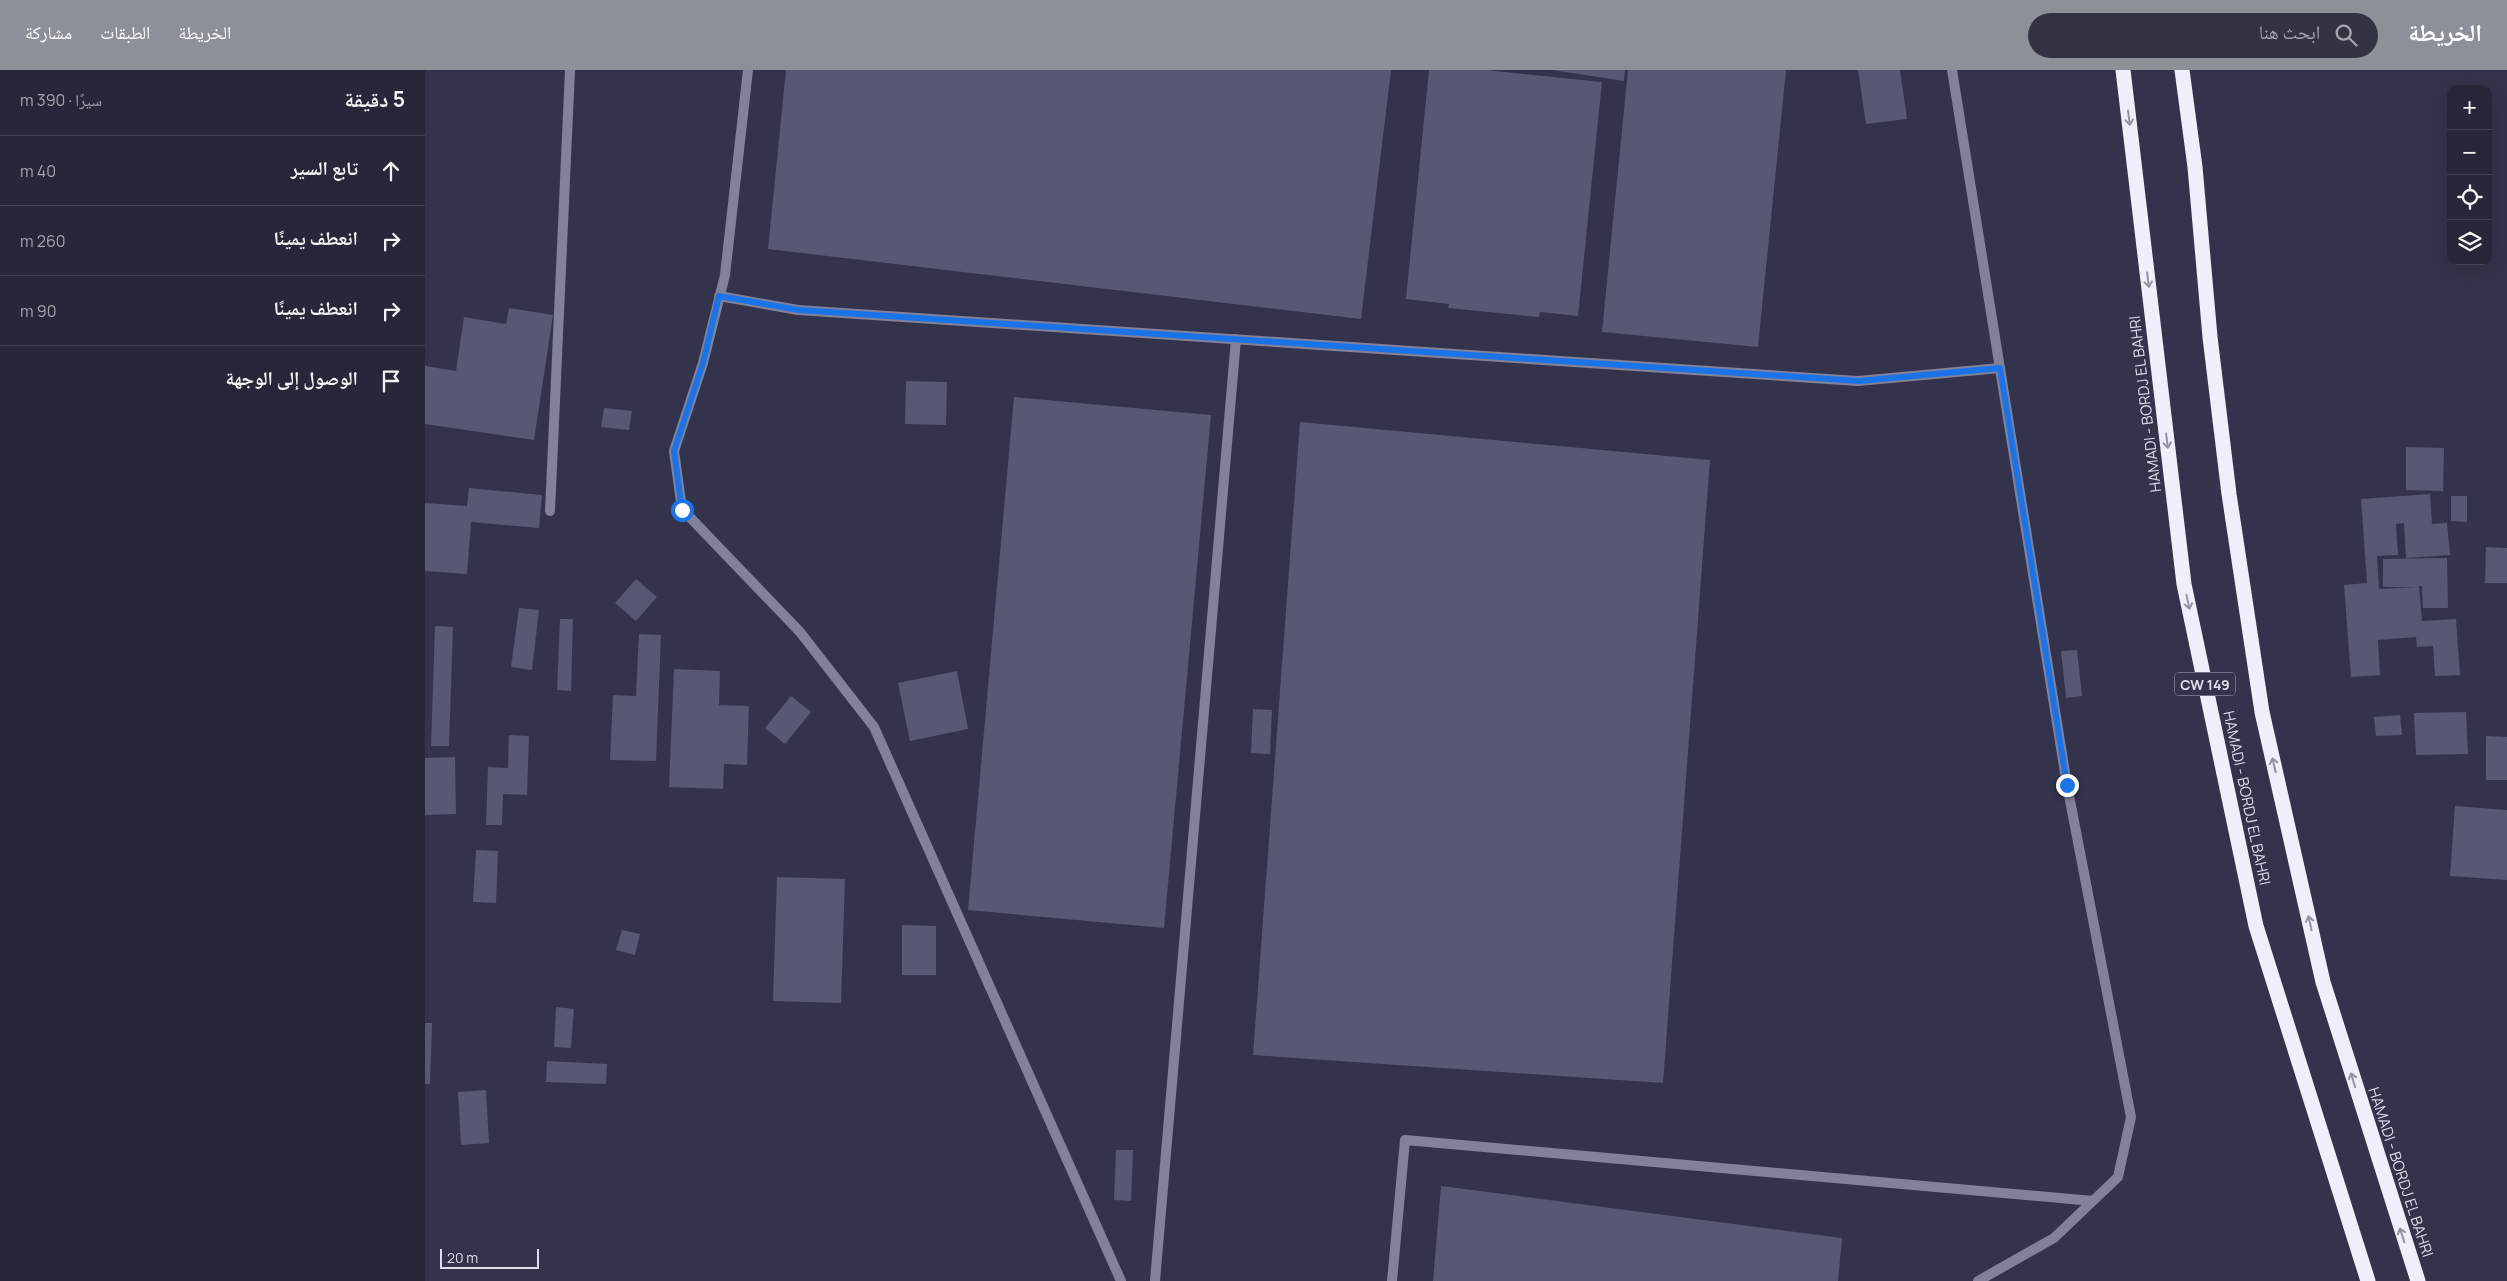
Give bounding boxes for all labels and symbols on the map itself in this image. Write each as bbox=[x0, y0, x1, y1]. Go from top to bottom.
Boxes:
one-way arrow bbox=[2124, 110, 2134, 126]
one-way arrow bbox=[2143, 271, 2153, 287]
street label: HAMADI - BORDJ EL BAHRI bbox=[2124, 315, 2166, 493]
one-way arrow bbox=[2162, 433, 2172, 449]
route start bbox=[671, 499, 694, 522]
one-way arrow bbox=[2184, 594, 2193, 610]
road number: CW 149 bbox=[2175, 672, 2235, 696]
street label: HAMADI - BORDJ EL BAHRI bbox=[2218, 709, 2276, 887]
one-way arrow bbox=[2269, 757, 2278, 773]
route end bbox=[2056, 774, 2079, 797]
one-way arrow bbox=[2305, 916, 2314, 932]
one-way arrow bbox=[2347, 1072, 2357, 1088]
street label: HAMADI - BORDJ EL BAHRI bbox=[2364, 1084, 2438, 1260]
one-way arrow bbox=[2397, 1227, 2407, 1243]
scale bar bbox=[440, 1246, 539, 1269]

